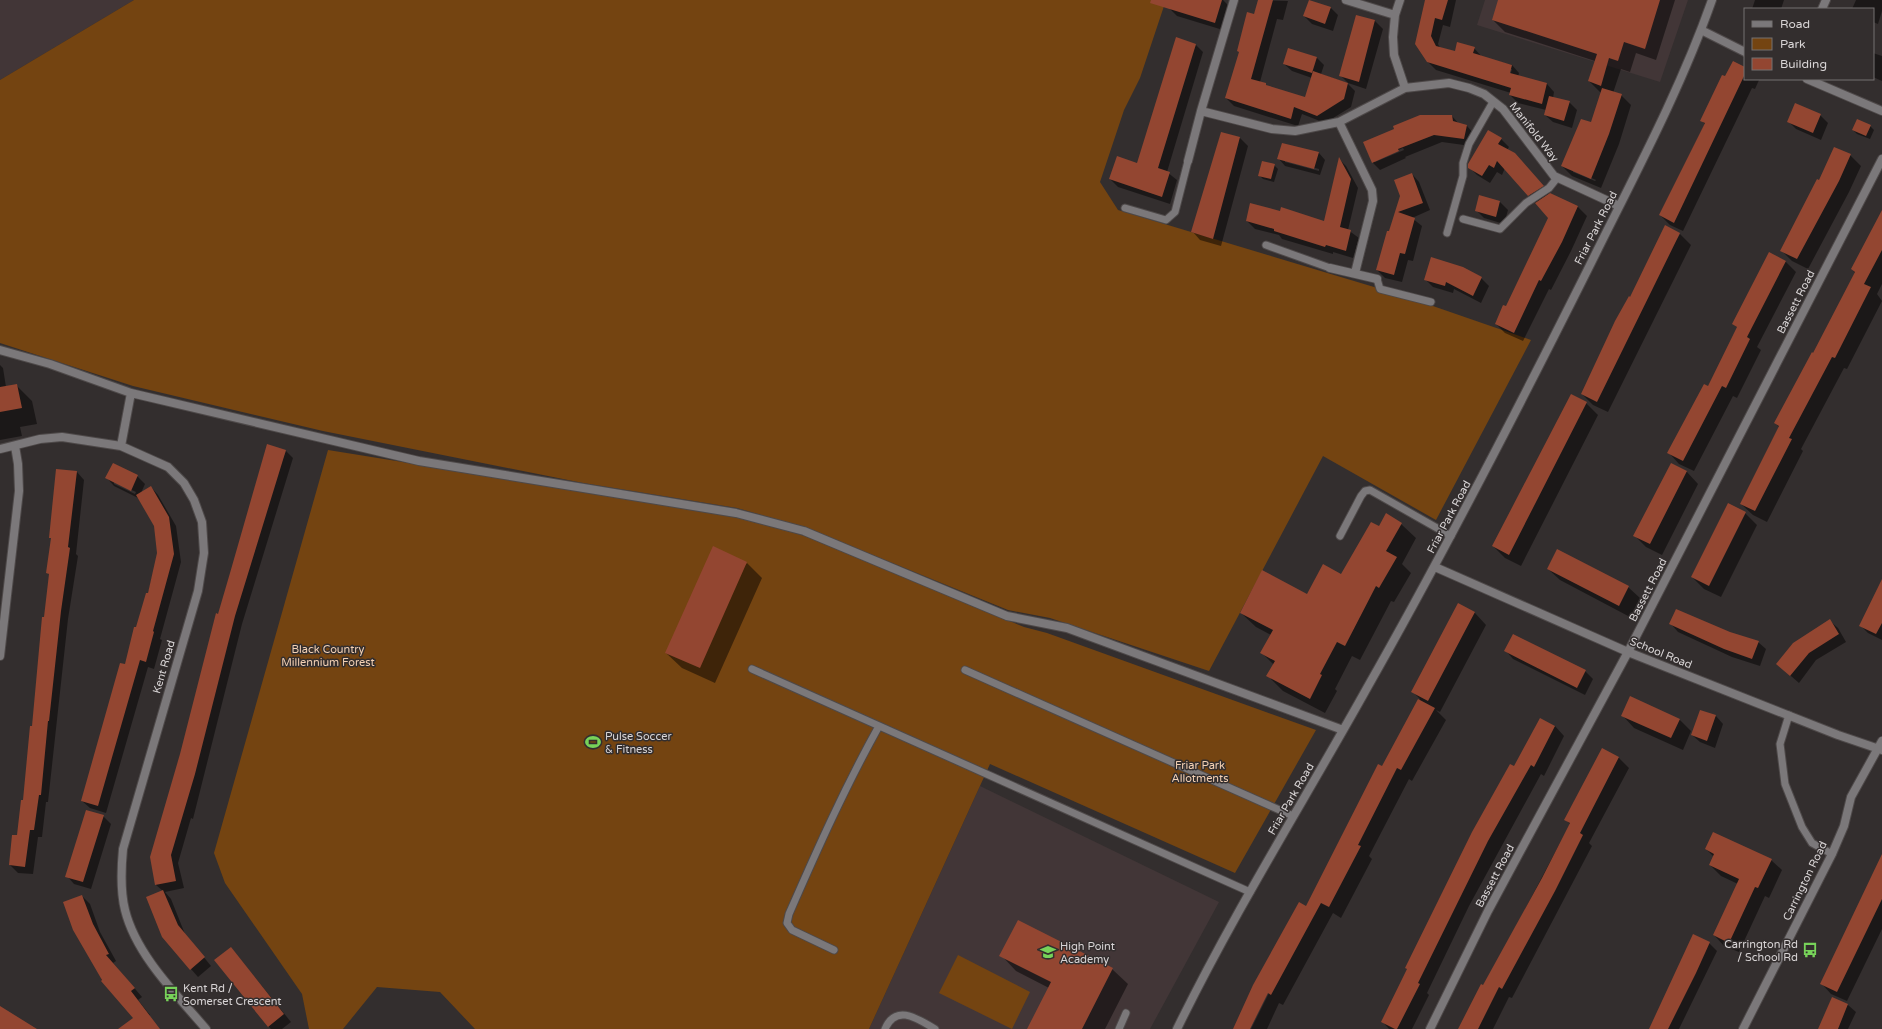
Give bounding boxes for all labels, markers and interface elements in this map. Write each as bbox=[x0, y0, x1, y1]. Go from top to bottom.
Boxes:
legend bbox=[1744, 8, 1874, 80]
text: Road bbox=[1780, 17, 1810, 31]
text: Park bbox=[1780, 37, 1806, 51]
text: Building bbox=[1780, 57, 1827, 71]
street label: Manifold Way bbox=[1507, 100, 1561, 164]
street label: Friar Park Road bbox=[1572, 189, 1620, 267]
street label: Bassett Road bbox=[1774, 268, 1818, 336]
street label: Friar Park Road bbox=[1424, 478, 1474, 556]
street label: Bassett Road bbox=[1626, 556, 1670, 624]
street label: School Road bbox=[1628, 635, 1694, 671]
street label: Kent Road bbox=[150, 639, 178, 695]
park label: Black Country Millennium Forest bbox=[281, 643, 375, 669]
place label: Pulse Soccer & Fitness bbox=[605, 730, 672, 756]
sports icon: Pulse Soccer & Fitness bbox=[584, 733, 602, 751]
park label: Friar Park Allotments bbox=[1172, 759, 1228, 785]
street label: Friar Park Road bbox=[1265, 761, 1317, 837]
street label: Carrington Road bbox=[1780, 839, 1830, 923]
street label: Bassett Road bbox=[1473, 842, 1517, 910]
place label: Carrington Rd / School Rd bbox=[1724, 938, 1798, 964]
place label: High Point Academy bbox=[1060, 940, 1115, 966]
bus stop icon: Carrington Rd / School Rd bbox=[1801, 941, 1819, 959]
school or university icon: High Point Academy bbox=[1039, 943, 1057, 961]
place label: Kent Rd / Somerset Crescent bbox=[183, 982, 282, 1008]
bus stop icon: Kent Rd / Somerset Crescent bbox=[162, 985, 180, 1003]

